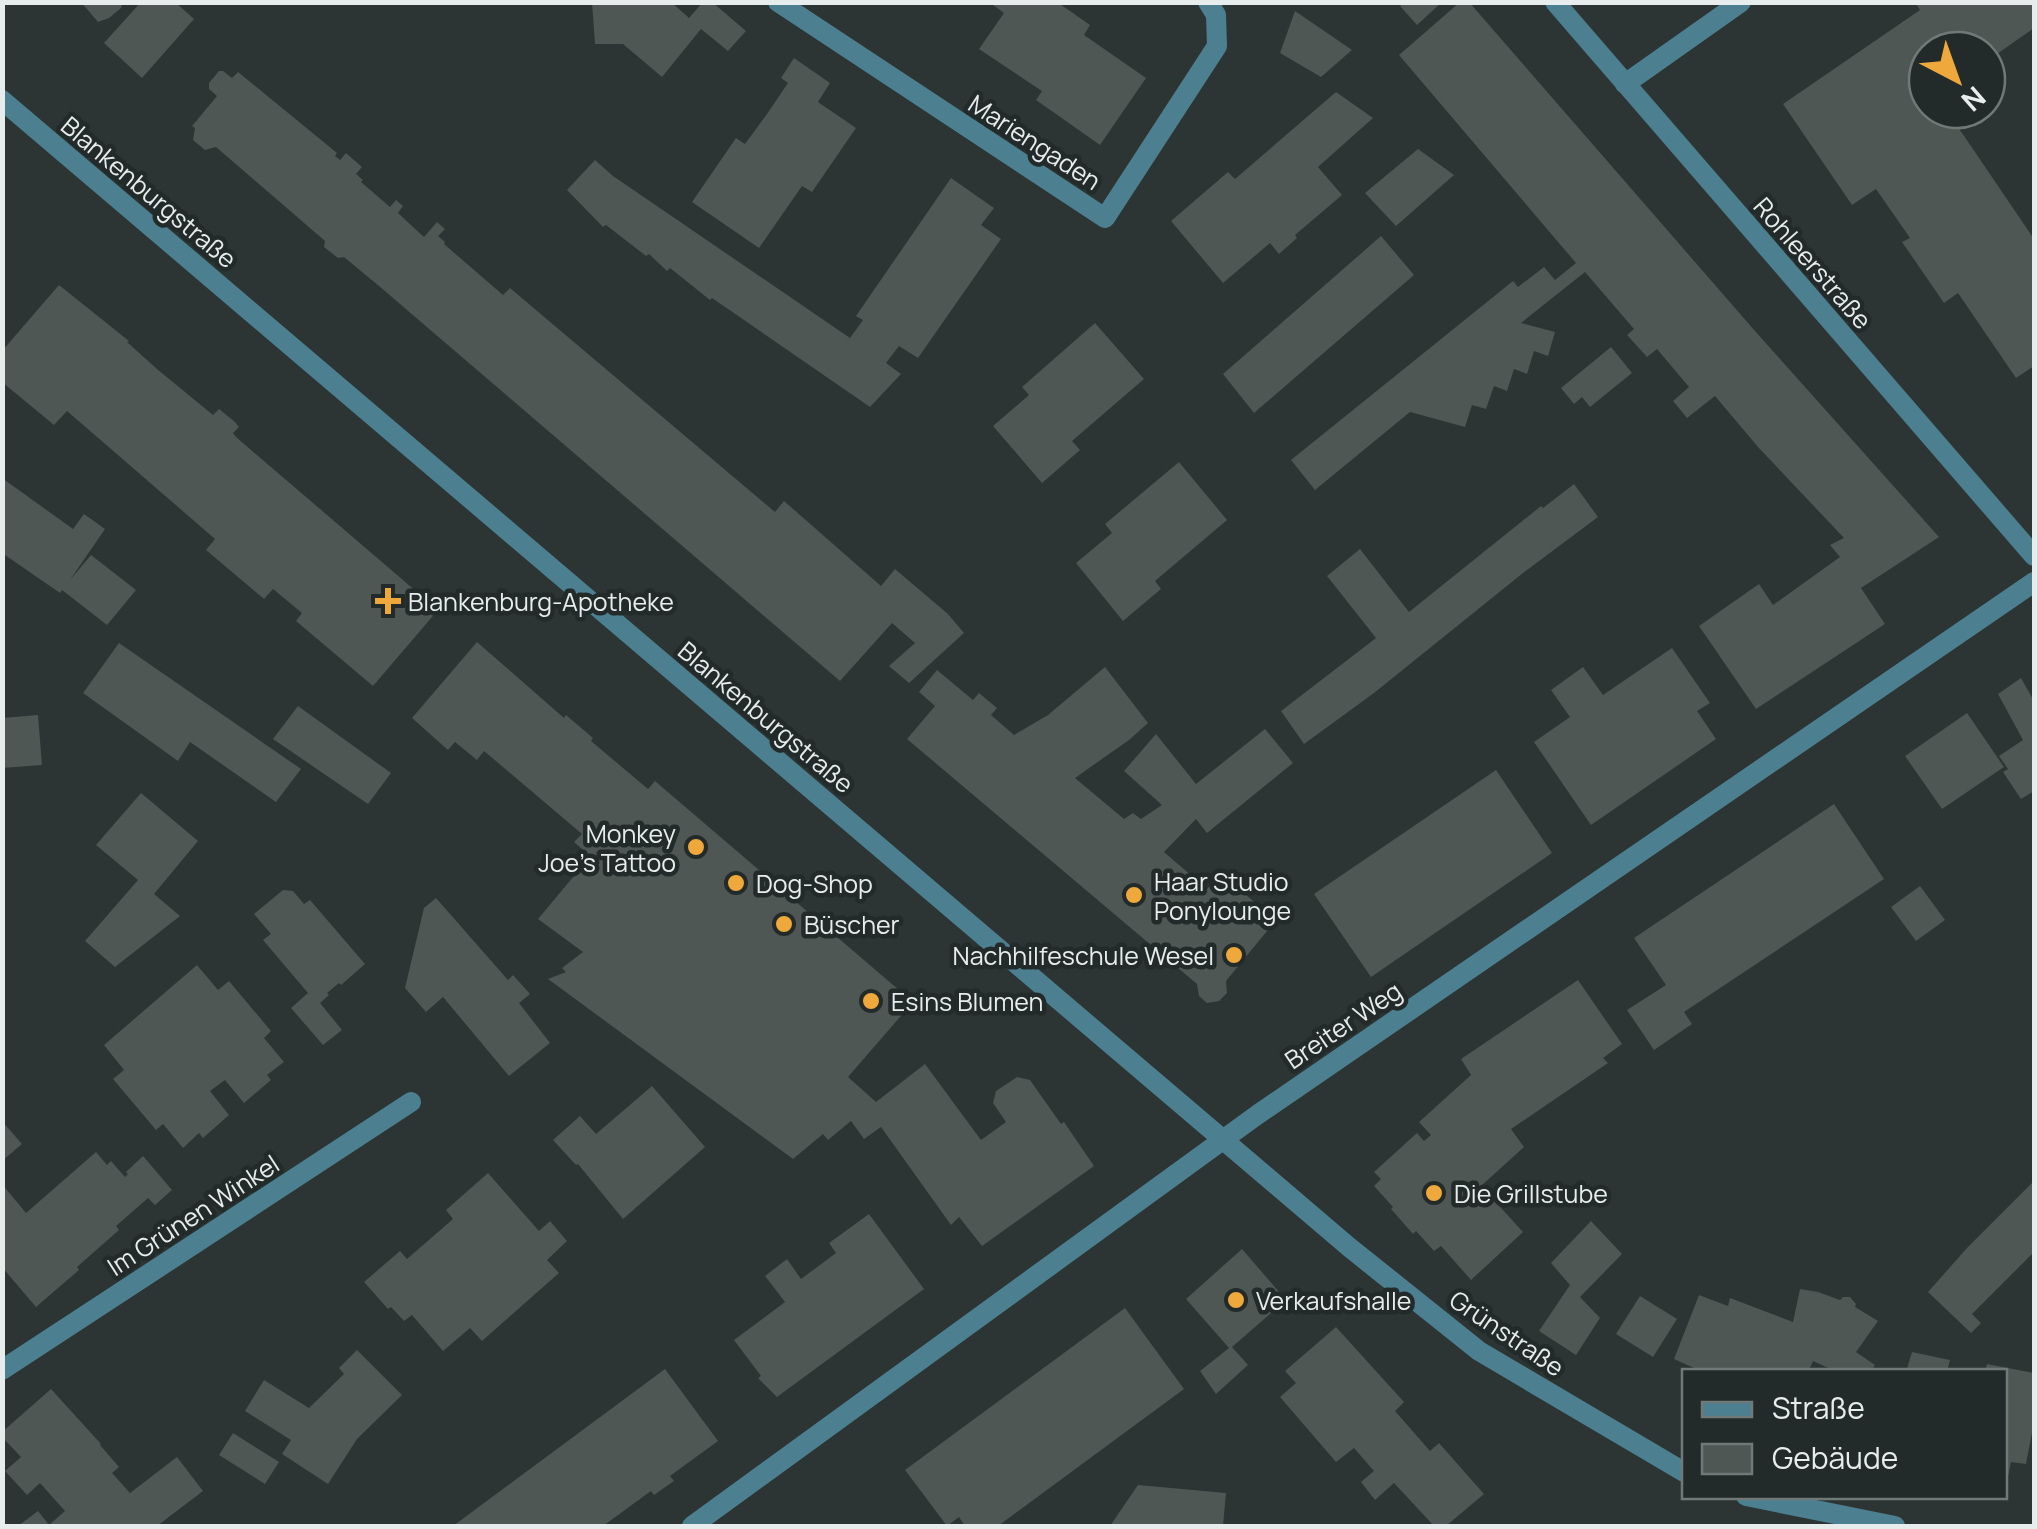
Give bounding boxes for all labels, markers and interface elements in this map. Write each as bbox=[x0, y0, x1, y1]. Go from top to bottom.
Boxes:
north arrow bbox=[1907, 30, 2007, 130]
text: N bbox=[1954, 79, 1994, 121]
street label: Mariengaden bbox=[962, 86, 1108, 198]
street label: Blankenburgstraße bbox=[54, 108, 244, 276]
street label: Rohleerstraße bbox=[1746, 190, 1880, 336]
place label: Blankenburg-Apotheke bbox=[408, 584, 674, 619]
marker: Blankenburg-Apotheke bbox=[377, 590, 399, 612]
street label: Blankenburgstraße bbox=[671, 633, 861, 801]
place label: Monkey Joe's Tattoo bbox=[538, 816, 676, 880]
marker: Monkey Joe's Tattoo bbox=[685, 836, 707, 858]
place label: Haar Studio Ponylounge bbox=[1154, 864, 1291, 928]
place label: Dog-Shop bbox=[756, 866, 873, 901]
marker: Dog-Shop bbox=[725, 872, 747, 894]
marker: Haar Studio Ponylounge bbox=[1123, 884, 1145, 906]
place label: Büscher bbox=[804, 907, 900, 942]
marker: Büscher bbox=[773, 913, 795, 935]
place label: Nachhilfeschule Wesel bbox=[953, 938, 1214, 973]
marker: Nachhilfeschule Wesel bbox=[1223, 944, 1245, 966]
street label: Breiter Weg bbox=[1278, 973, 1408, 1077]
place label: Esins Blumen bbox=[891, 984, 1043, 1019]
marker: Esins Blumen bbox=[860, 990, 882, 1012]
street label: Im Grünen Winkel bbox=[100, 1146, 286, 1284]
place label: Die Grillstube bbox=[1454, 1176, 1608, 1211]
marker: Die Grillstube bbox=[1423, 1182, 1445, 1204]
street label: Grünstraße bbox=[1443, 1282, 1571, 1384]
place label: Verkaufshalle bbox=[1256, 1283, 1411, 1318]
marker: Verkaufshalle bbox=[1225, 1289, 1247, 1311]
legend bbox=[1682, 1369, 2007, 1499]
text: Straße bbox=[1772, 1387, 1865, 1428]
text: Gebäude bbox=[1772, 1437, 1898, 1478]

